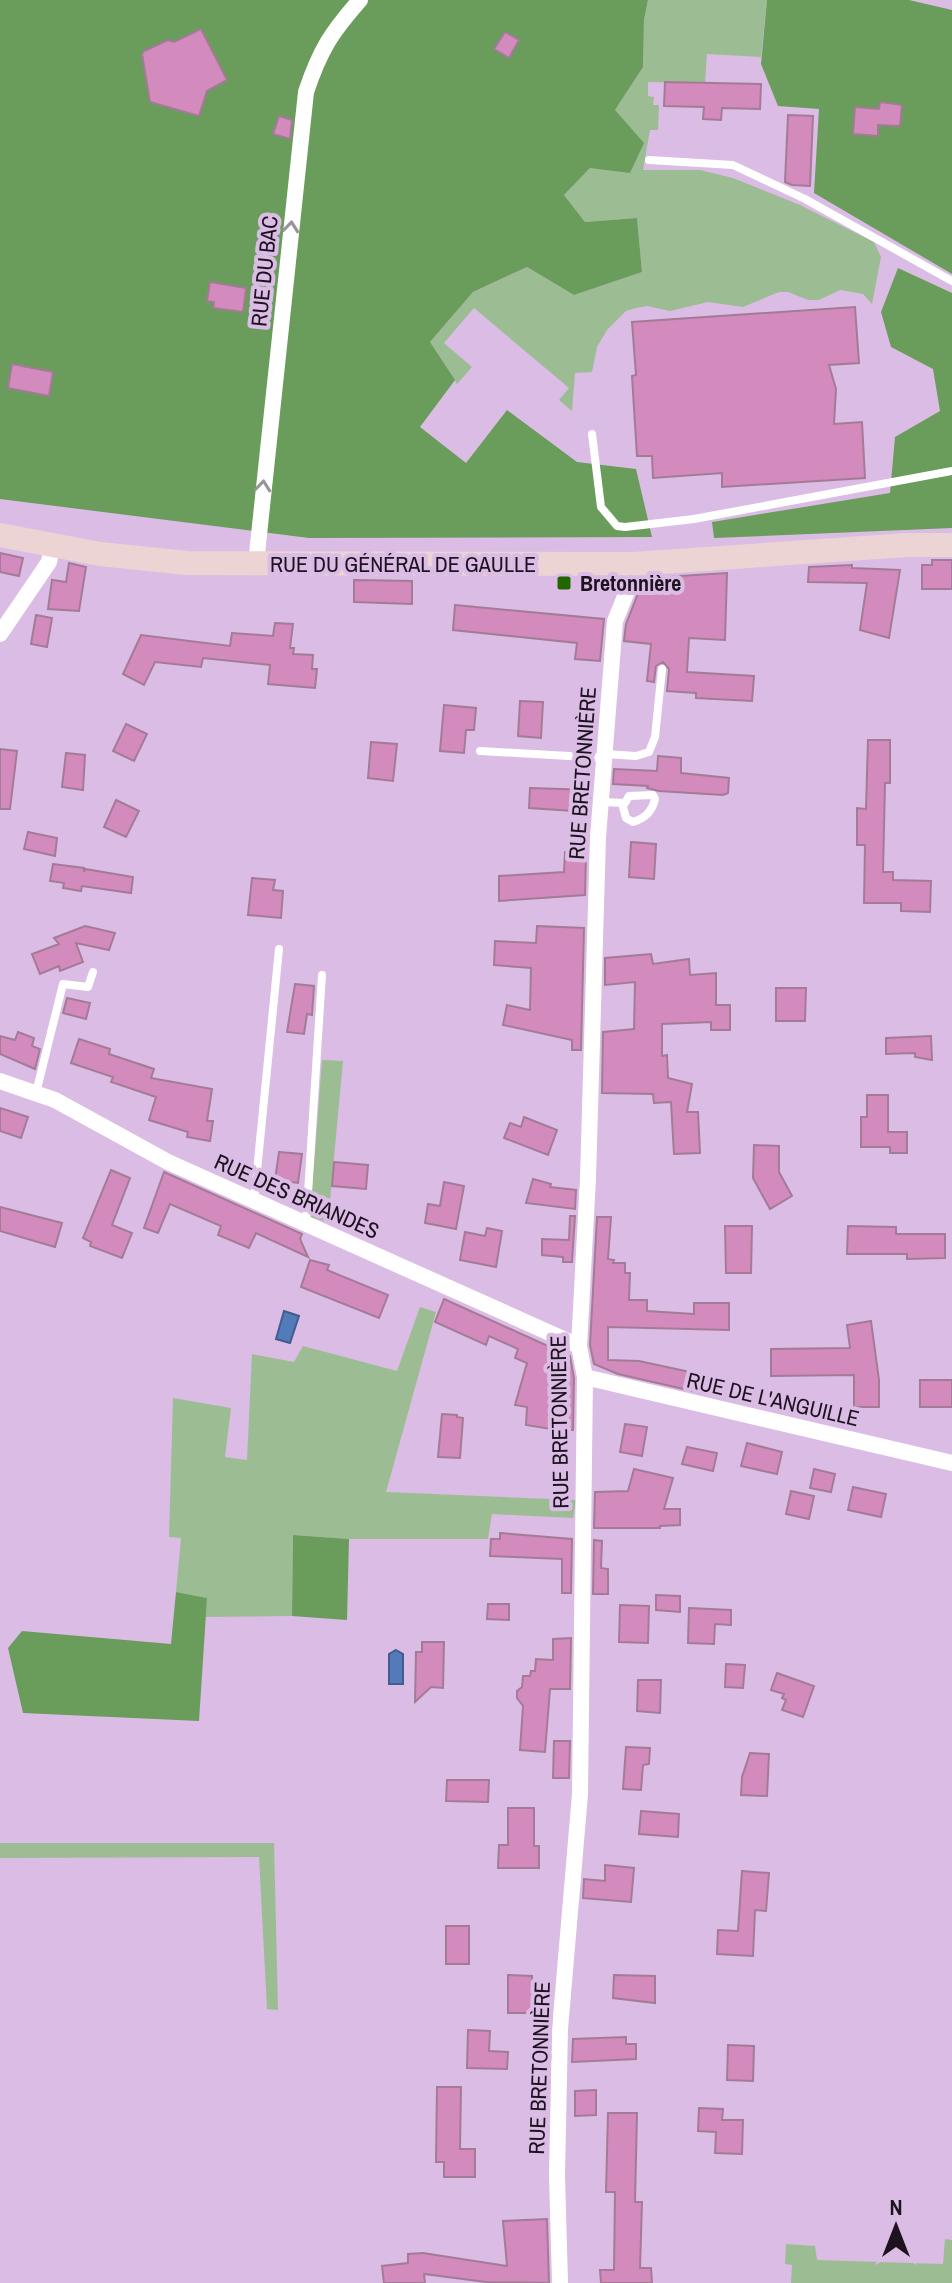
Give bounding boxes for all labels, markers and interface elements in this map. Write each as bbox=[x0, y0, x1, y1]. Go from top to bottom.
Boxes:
street label: RUE DU BAC bbox=[243, 214, 285, 328]
one-way arrow bbox=[283, 220, 300, 233]
one-way arrow bbox=[255, 479, 272, 492]
street label: RUE DU GÉNÉRAL DE GAULLE bbox=[270, 549, 536, 579]
place label: Bretonnière bbox=[580, 568, 681, 598]
marker: Bretonnière bbox=[555, 574, 573, 592]
street label: RUE BRETONNIÈRE bbox=[561, 686, 603, 860]
street label: RUE DES BRIANDES bbox=[210, 1146, 384, 1246]
street label: RUE BRETONNIÈRE bbox=[542, 1335, 576, 1509]
street label: RUE DE L'ANGUILLE bbox=[684, 1365, 862, 1433]
street label: RUE BRETONNIÈRE bbox=[521, 1981, 557, 2155]
north arrow bbox=[856, 2187, 936, 2267]
text: N bbox=[889, 2192, 903, 2222]

